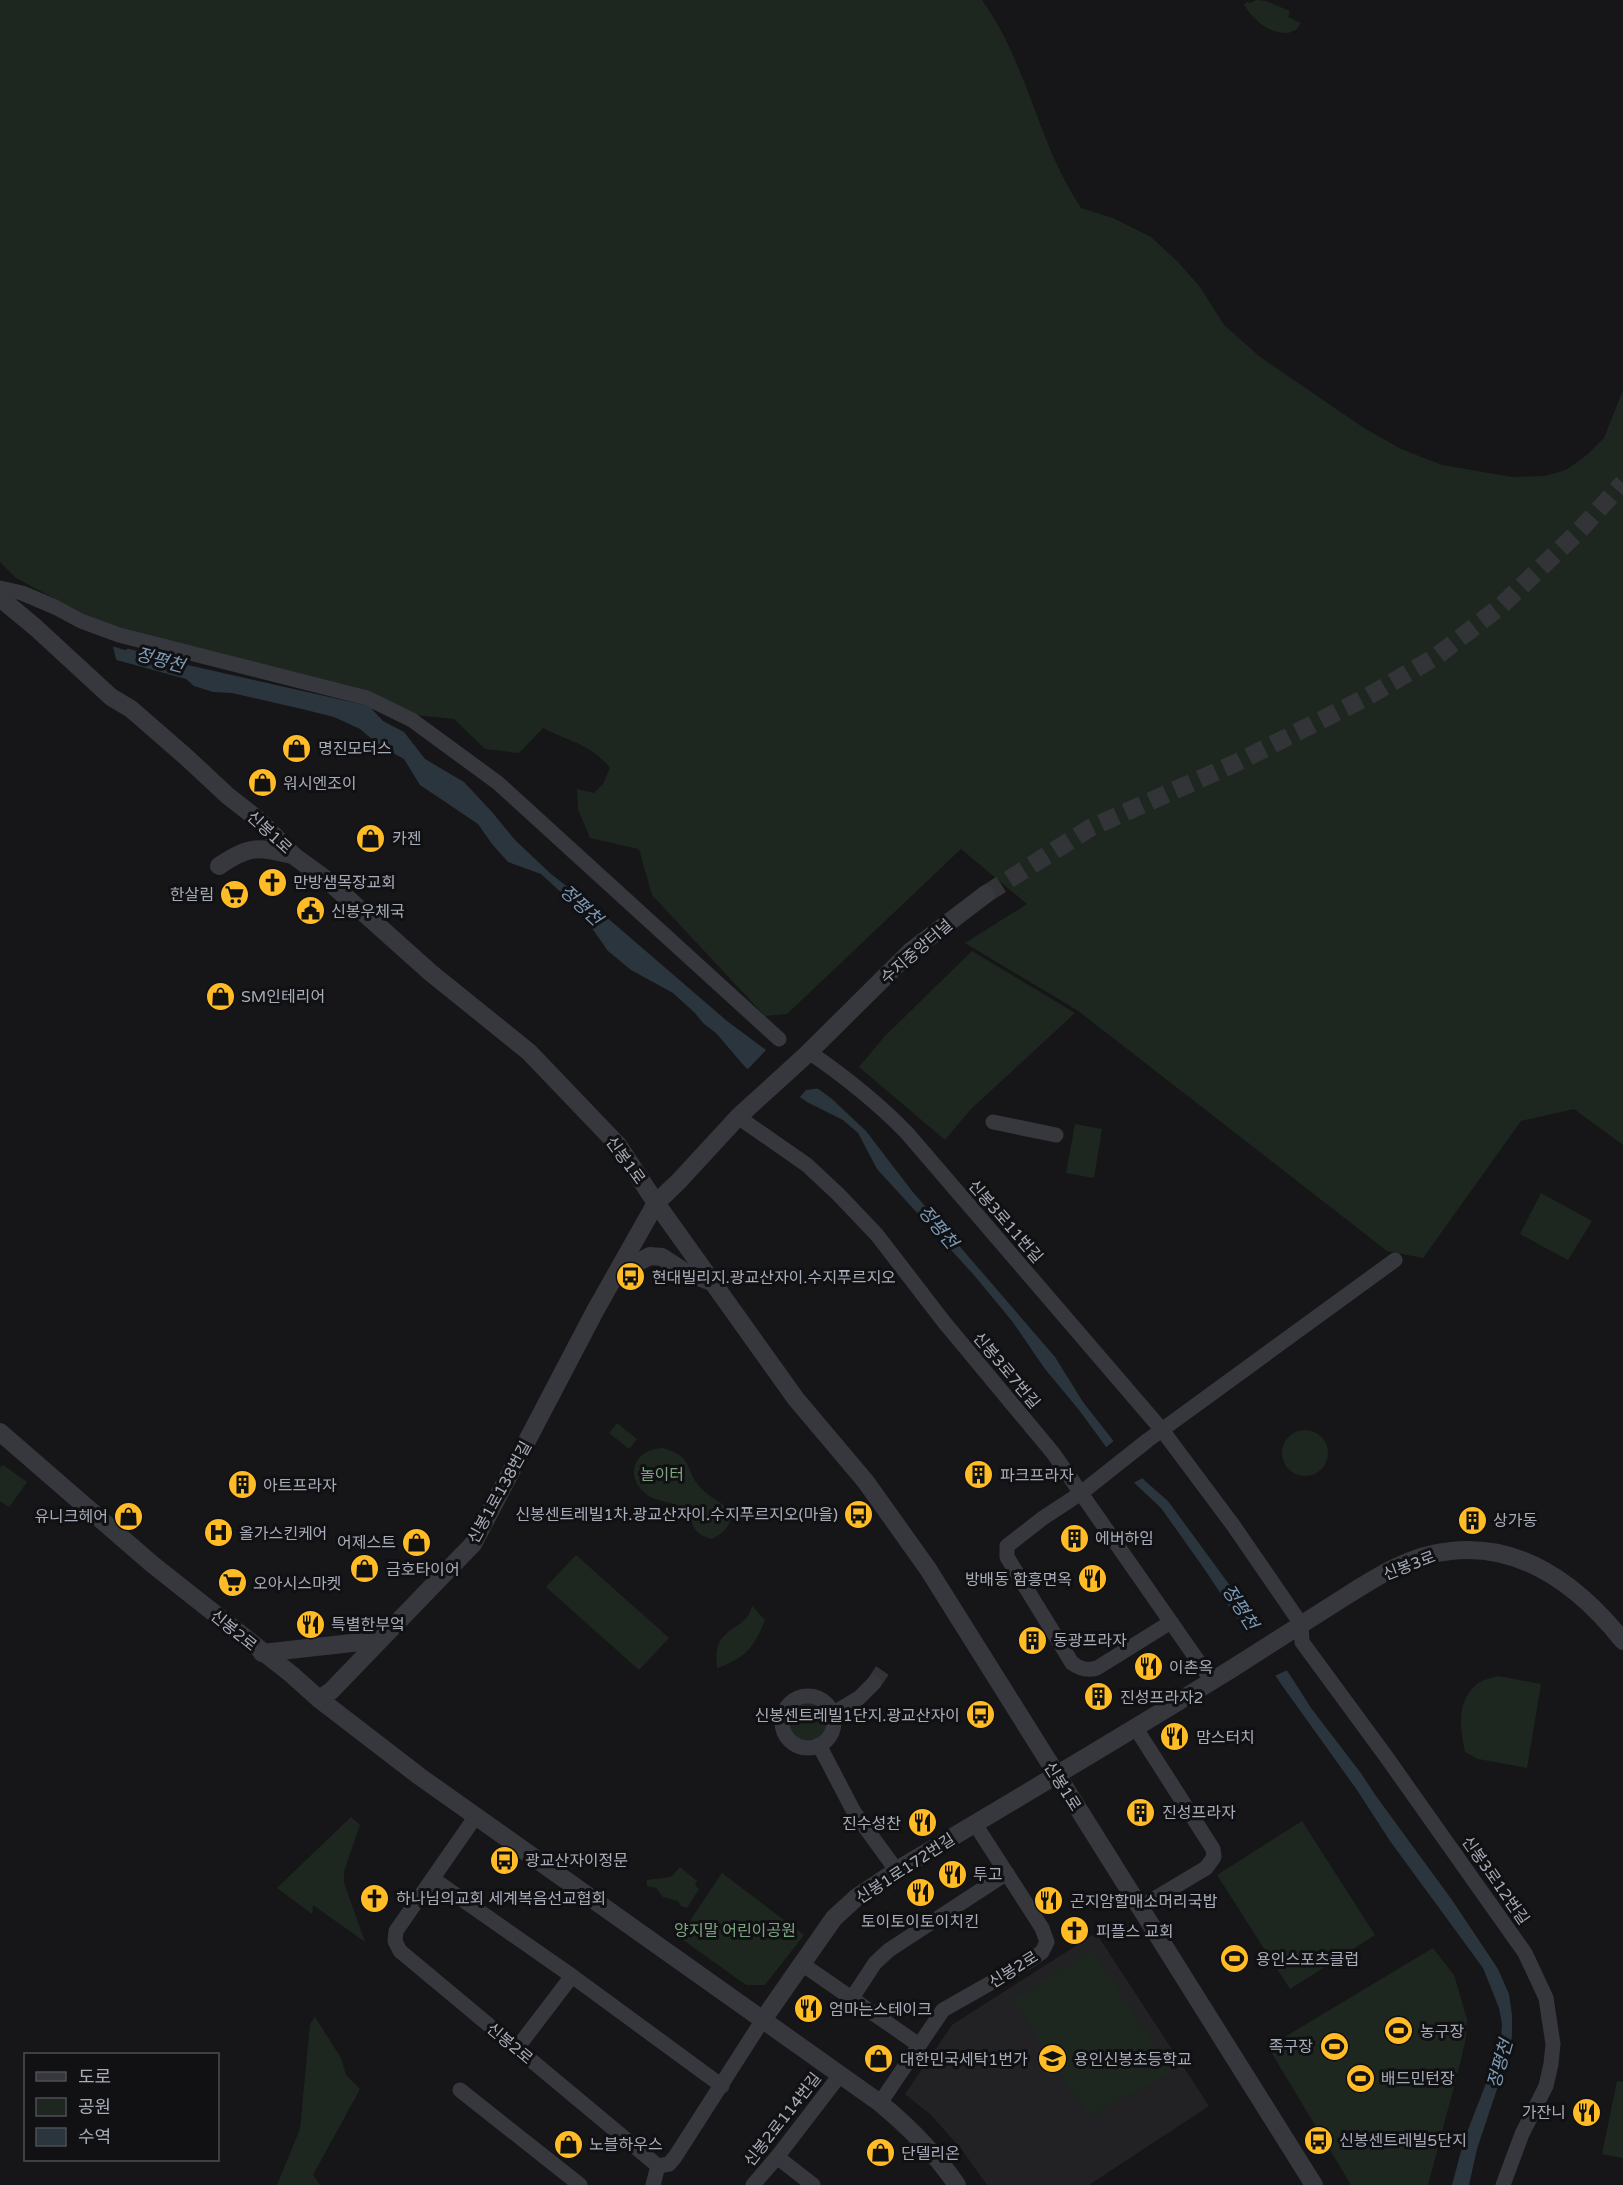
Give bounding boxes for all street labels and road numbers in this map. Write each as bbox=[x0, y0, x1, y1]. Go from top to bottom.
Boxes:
street label: 신봉1로 bbox=[243, 807, 296, 859]
street label: 수지중앙터널 bbox=[877, 915, 957, 988]
street label: 신봉1로 bbox=[601, 1133, 649, 1189]
street label: 신봉3로11번길 bbox=[964, 1176, 1047, 1267]
street label: 신봉3로7번길 bbox=[968, 1328, 1044, 1413]
street label: 신봉1로138번길 bbox=[464, 1438, 536, 1547]
street label: 신봉3로 bbox=[1380, 1547, 1439, 1585]
street label: 신봉2로 bbox=[206, 1606, 261, 1656]
street label: 신봉1로 bbox=[1039, 1758, 1085, 1815]
street label: 신봉1로172번길 bbox=[852, 1829, 959, 1908]
street label: 신봉3로12번길 bbox=[1457, 1832, 1533, 1929]
street label: 신봉2로 bbox=[985, 1947, 1042, 1993]
street label: 신봉2로 bbox=[482, 2019, 537, 2069]
street label: 신봉2로114번길 bbox=[740, 2069, 826, 2171]

